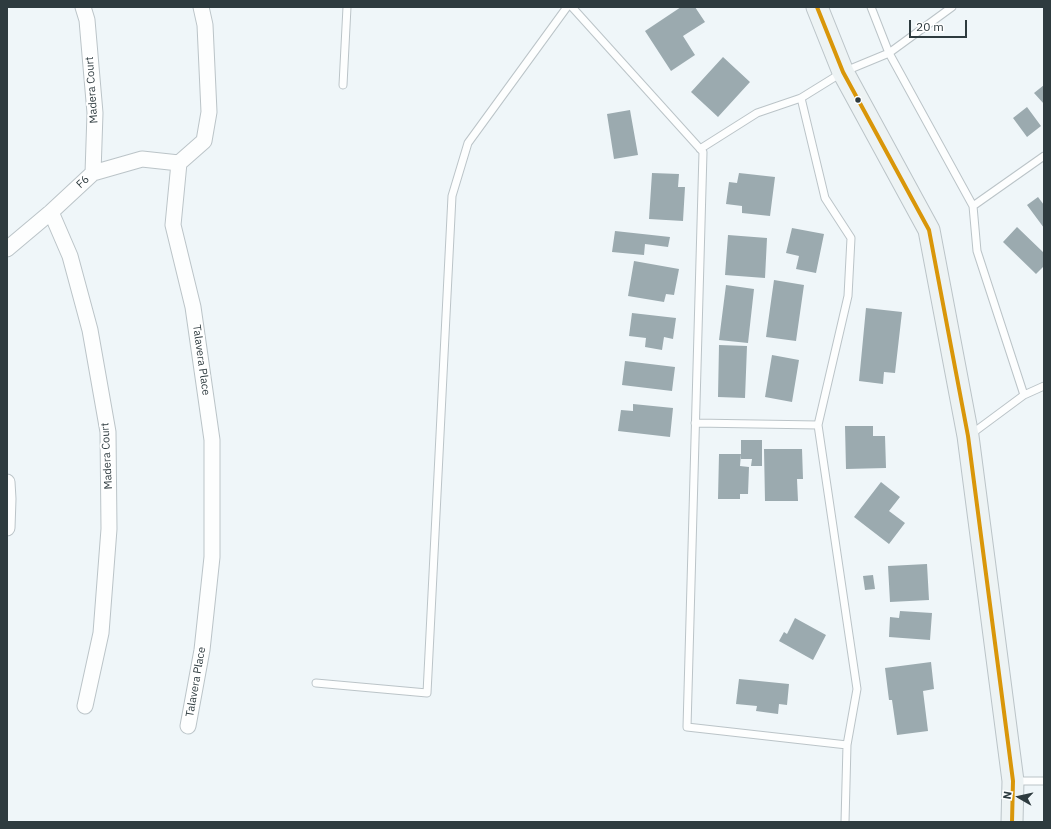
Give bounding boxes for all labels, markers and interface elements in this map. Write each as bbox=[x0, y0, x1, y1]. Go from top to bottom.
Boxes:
scale bar bbox=[911, 12, 969, 38]
text: 20 m bbox=[916, 19, 944, 34]
street label: Madera Court bbox=[83, 56, 101, 124]
unlabelled marker bbox=[853, 95, 863, 105]
street label: F6 bbox=[74, 173, 92, 191]
street label: Talavera Place bbox=[190, 324, 212, 396]
street label: Madera Court bbox=[99, 422, 115, 490]
street label: Talavera Place bbox=[183, 646, 209, 718]
north arrow bbox=[999, 777, 1039, 817]
text: N bbox=[1000, 790, 1015, 800]

